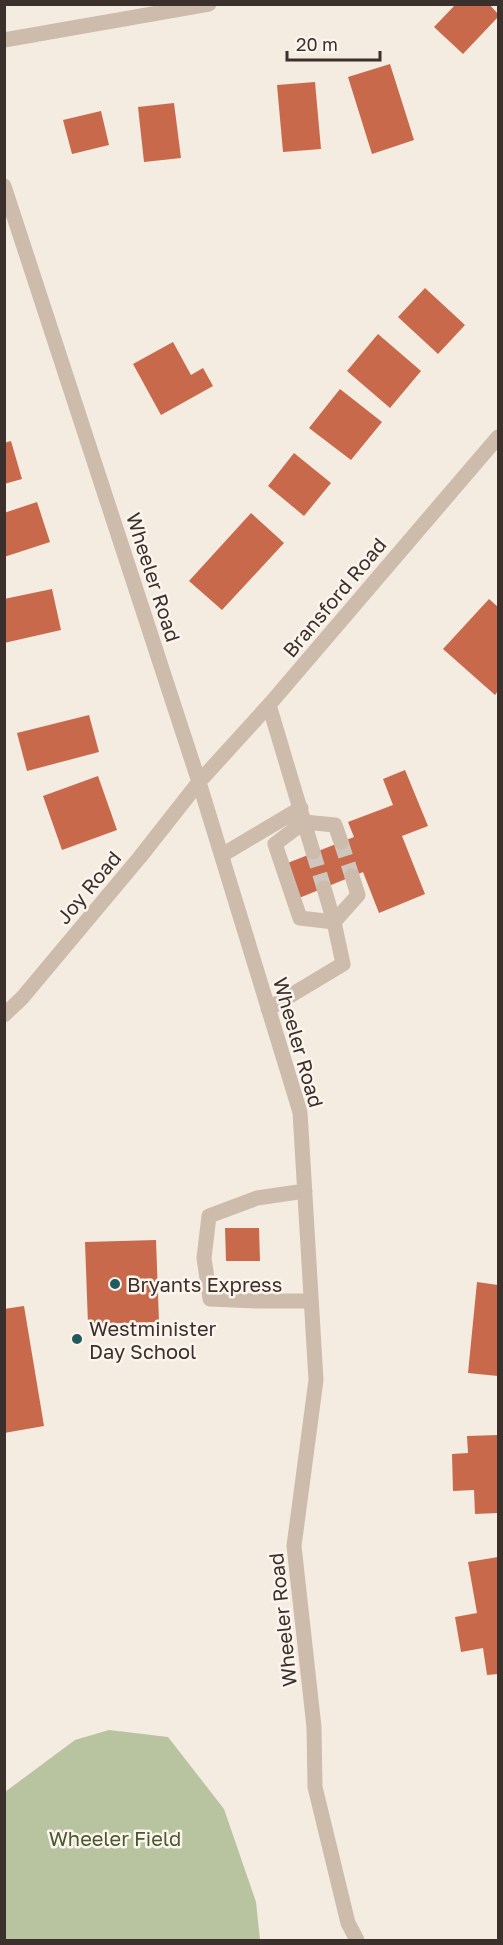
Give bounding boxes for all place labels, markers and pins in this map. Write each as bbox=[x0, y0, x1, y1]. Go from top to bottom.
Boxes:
place label: Bryants Express bbox=[127, 1272, 282, 1296]
marker: Bryants Express bbox=[108, 1277, 122, 1291]
place label: Westminister Day School bbox=[89, 1316, 217, 1363]
marker: Westminister Day School bbox=[70, 1332, 84, 1346]

